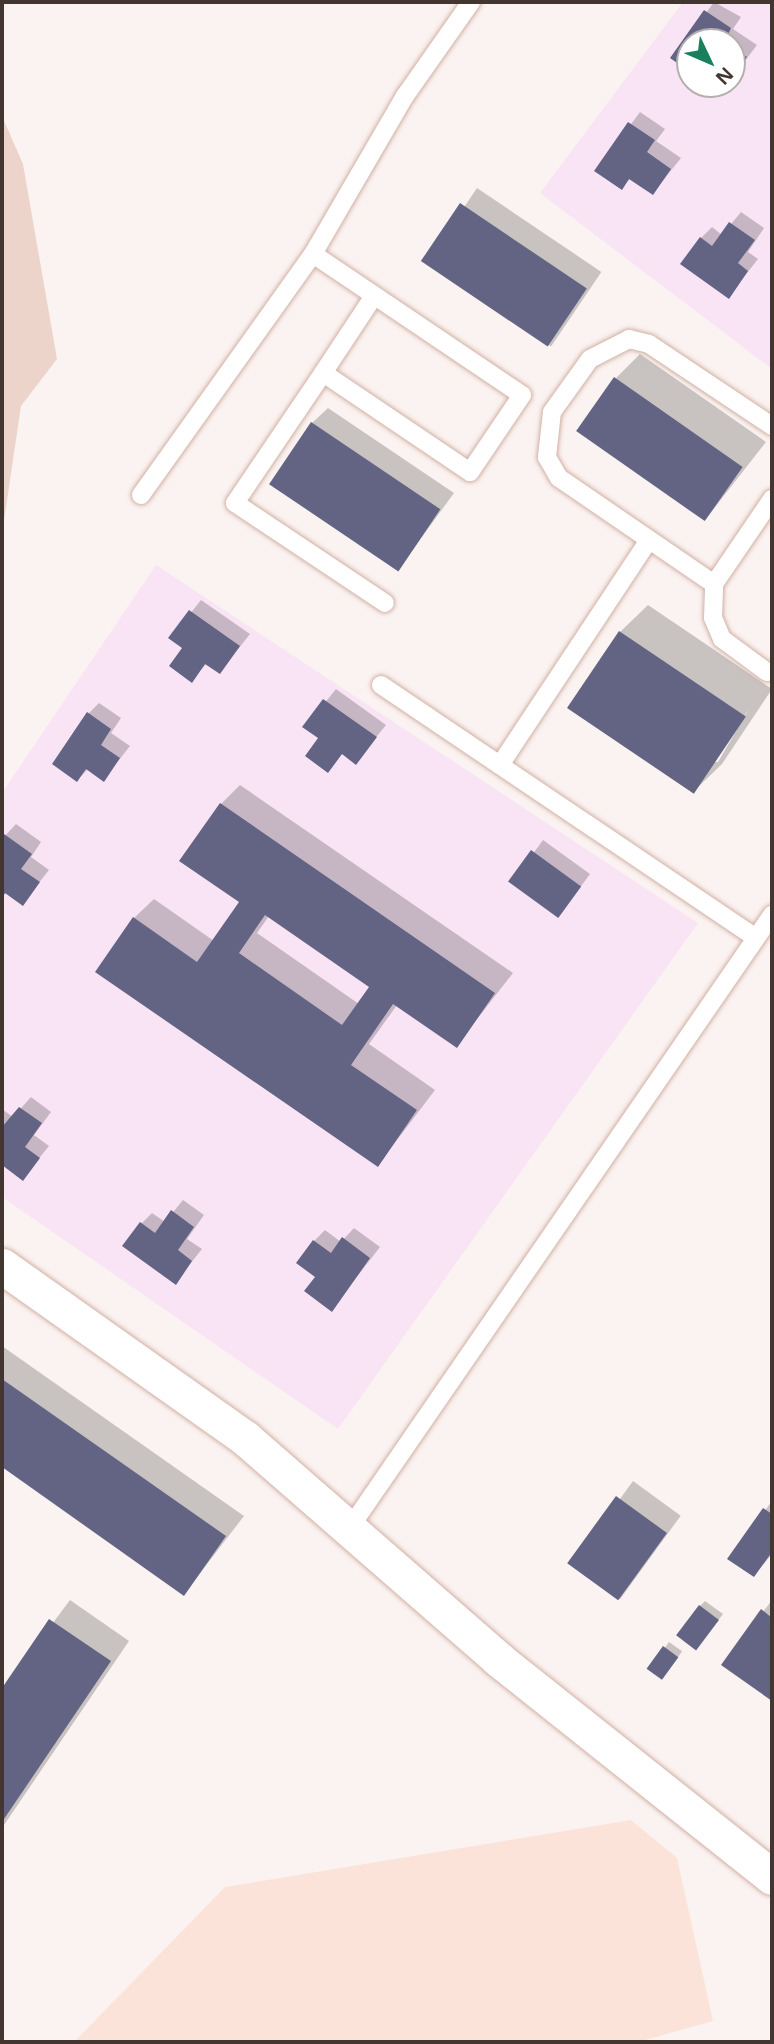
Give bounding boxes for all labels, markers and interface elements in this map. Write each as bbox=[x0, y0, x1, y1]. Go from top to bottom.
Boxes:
north arrow bbox=[676, 28, 746, 98]
text: N bbox=[710, 62, 739, 91]

